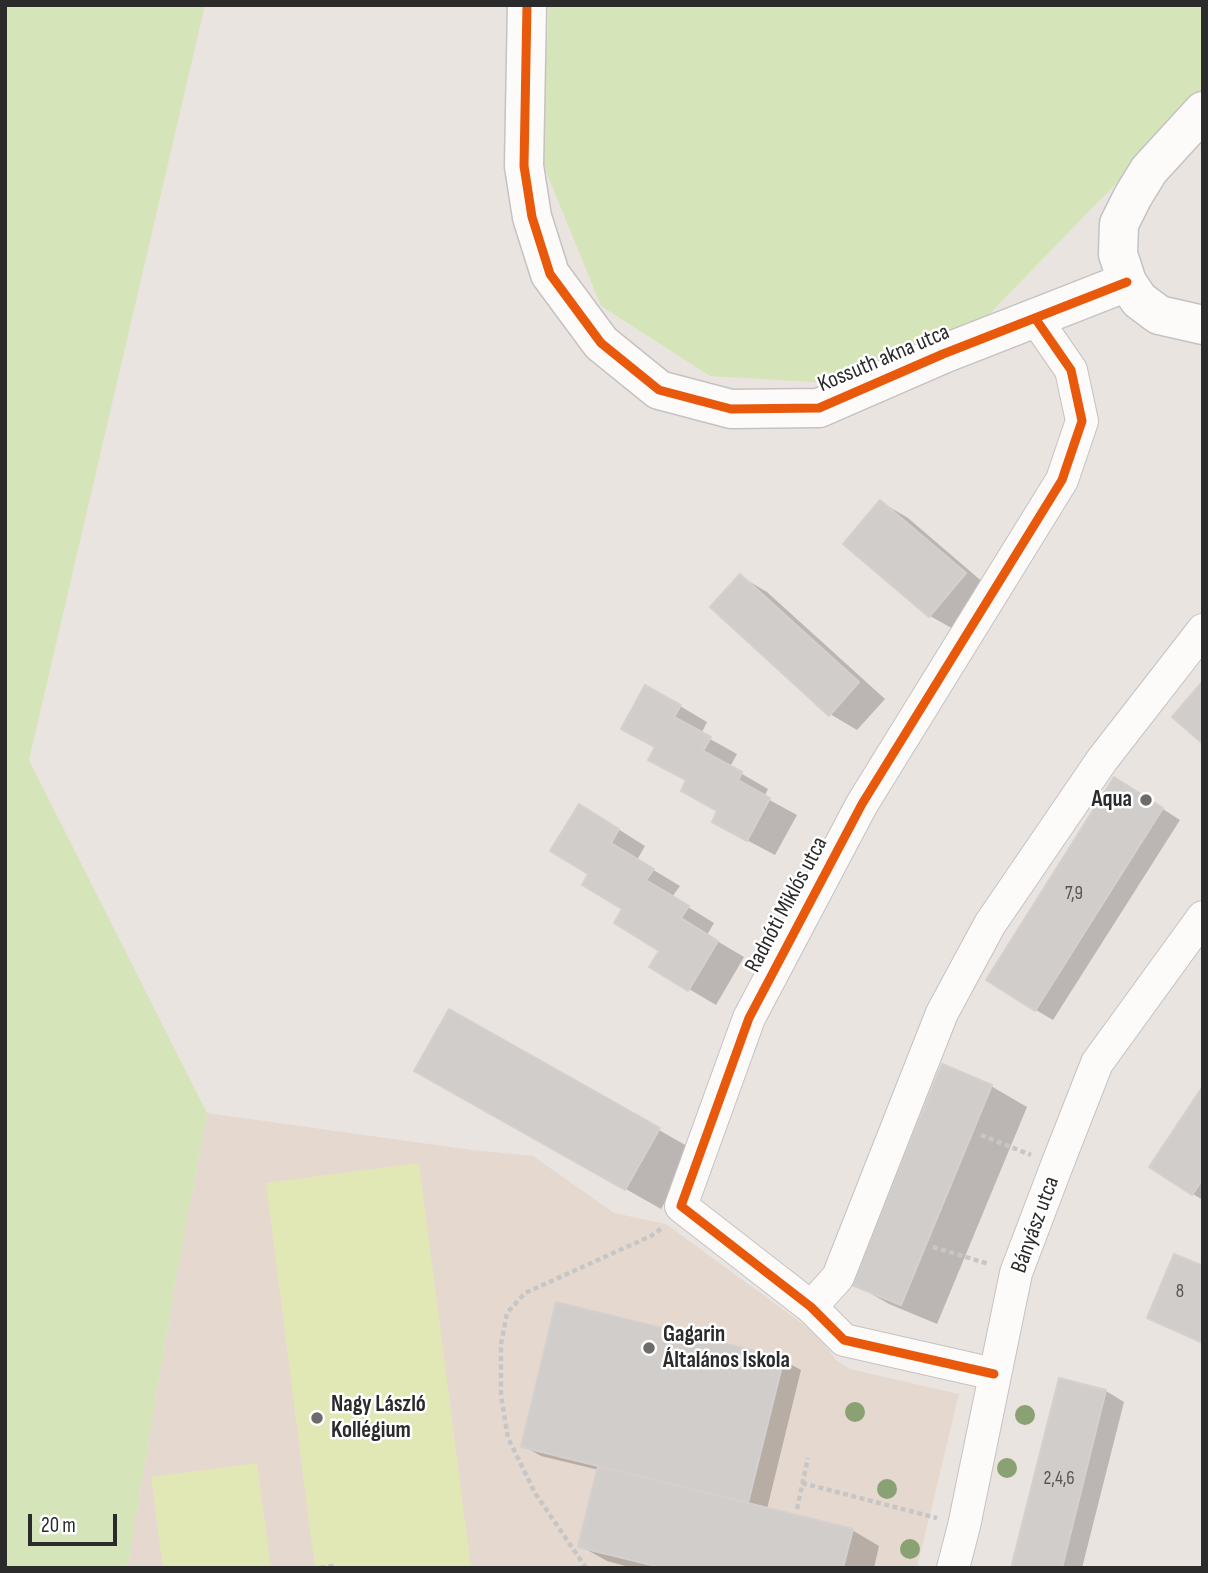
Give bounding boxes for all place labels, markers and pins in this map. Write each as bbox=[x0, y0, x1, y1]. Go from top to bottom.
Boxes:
place label: Aqua bbox=[1091, 786, 1132, 814]
marker: Aqua bbox=[1138, 792, 1154, 808]
place label: Gagarin Általános Iskola bbox=[663, 1321, 790, 1375]
marker: Gagarin Általános Iskola bbox=[641, 1340, 657, 1356]
place label: Nagy László Kollégium bbox=[331, 1391, 426, 1445]
marker: Nagy László Kollégium bbox=[309, 1410, 325, 1426]

